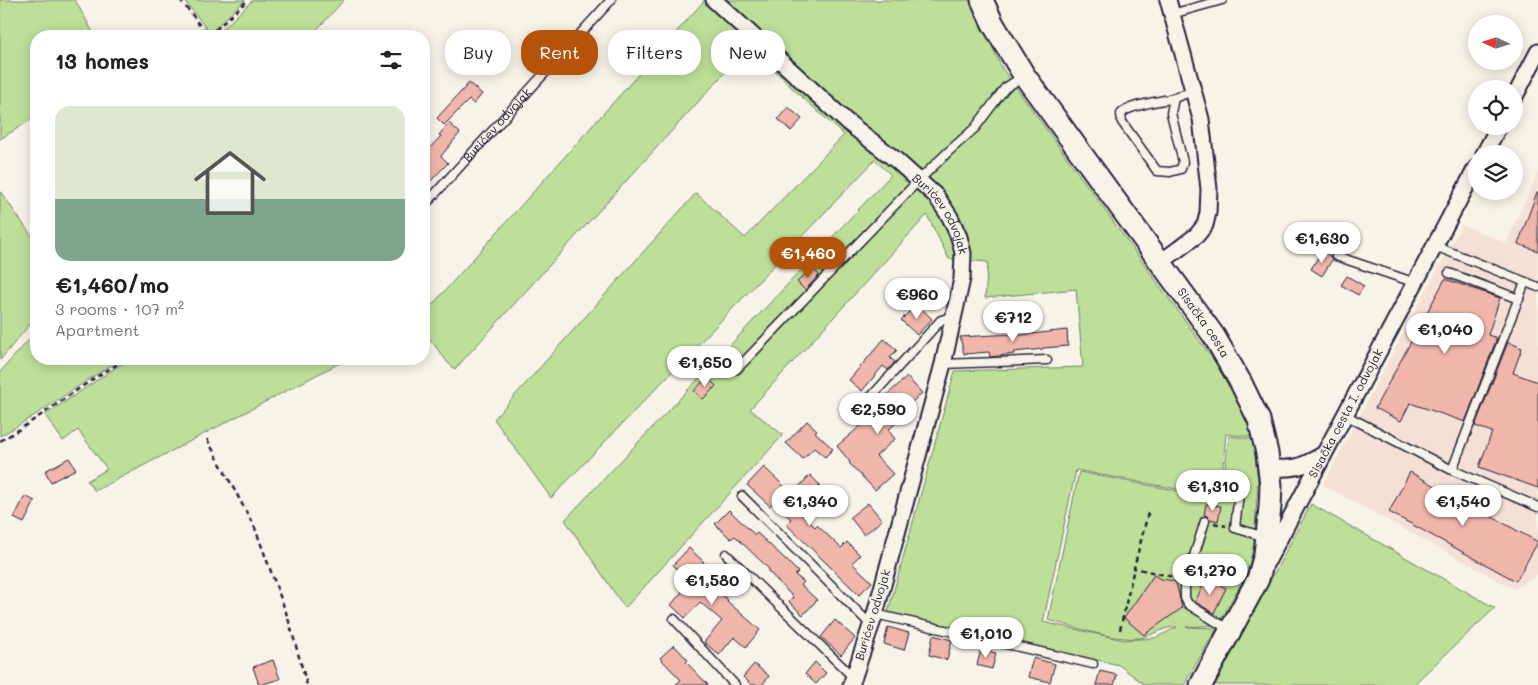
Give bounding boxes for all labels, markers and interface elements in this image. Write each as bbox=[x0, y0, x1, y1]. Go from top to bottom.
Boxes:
north arrow bbox=[1468, 15, 1522, 70]
map controls bbox=[1468, 15, 1523, 200]
chip: Buy bbox=[445, 30, 511, 75]
chip: Rent bbox=[521, 30, 598, 75]
chip: Filters bbox=[608, 30, 701, 75]
chip: New bbox=[711, 30, 785, 75]
icon: filters bbox=[377, 46, 405, 74]
text: 13 homes bbox=[55, 47, 149, 74]
button: locate bbox=[1468, 80, 1523, 135]
street label: Burićev odvojak bbox=[459, 84, 534, 165]
icon: home bbox=[185, 138, 275, 228]
button: layers bbox=[1468, 145, 1523, 200]
street label: Burićev odvojak bbox=[909, 170, 972, 256]
pin: €1,630 bbox=[1281, 222, 1363, 264]
text: €1,630 bbox=[1295, 227, 1349, 248]
pin: €1,460 bbox=[767, 236, 849, 279]
text: €1,460 bbox=[780, 242, 836, 263]
text: €1,460/mo bbox=[55, 271, 169, 298]
pin: €960 bbox=[887, 278, 947, 320]
text: €960 bbox=[896, 283, 938, 304]
street label: Sisačka cesta bbox=[1174, 284, 1234, 360]
text: 3 rooms · 107 m² bbox=[55, 298, 184, 319]
pin: €712 bbox=[983, 300, 1043, 343]
text: €712 bbox=[994, 306, 1032, 327]
pin: €1,040 bbox=[1404, 312, 1486, 355]
text: €1,040 bbox=[1417, 318, 1473, 339]
text: Apartment bbox=[55, 319, 140, 340]
street label: Sisačka cesta I. odvojak bbox=[1304, 345, 1386, 480]
pin: €1,650 bbox=[664, 346, 746, 388]
text: €1,650 bbox=[678, 351, 732, 372]
pin: €2,590 bbox=[837, 392, 919, 435]
text: €2,590 bbox=[850, 398, 906, 419]
pin: €1,310 bbox=[1172, 470, 1254, 512]
text: €1,310 bbox=[1187, 475, 1239, 496]
pin: €1,340 bbox=[769, 484, 851, 527]
pin: €1,540 bbox=[1422, 484, 1504, 527]
text: €1,340 bbox=[782, 490, 838, 511]
text: €1,540 bbox=[1436, 490, 1490, 511]
pin: €1,270 bbox=[1169, 554, 1251, 596]
text: €1,270 bbox=[1183, 559, 1237, 580]
pin: €1,580 bbox=[671, 564, 753, 606]
street label: Burićev odvojak bbox=[851, 567, 894, 662]
text: €1,580 bbox=[685, 569, 739, 590]
pin: €1,010 bbox=[945, 616, 1027, 659]
text: €1,010 bbox=[960, 622, 1012, 643]

